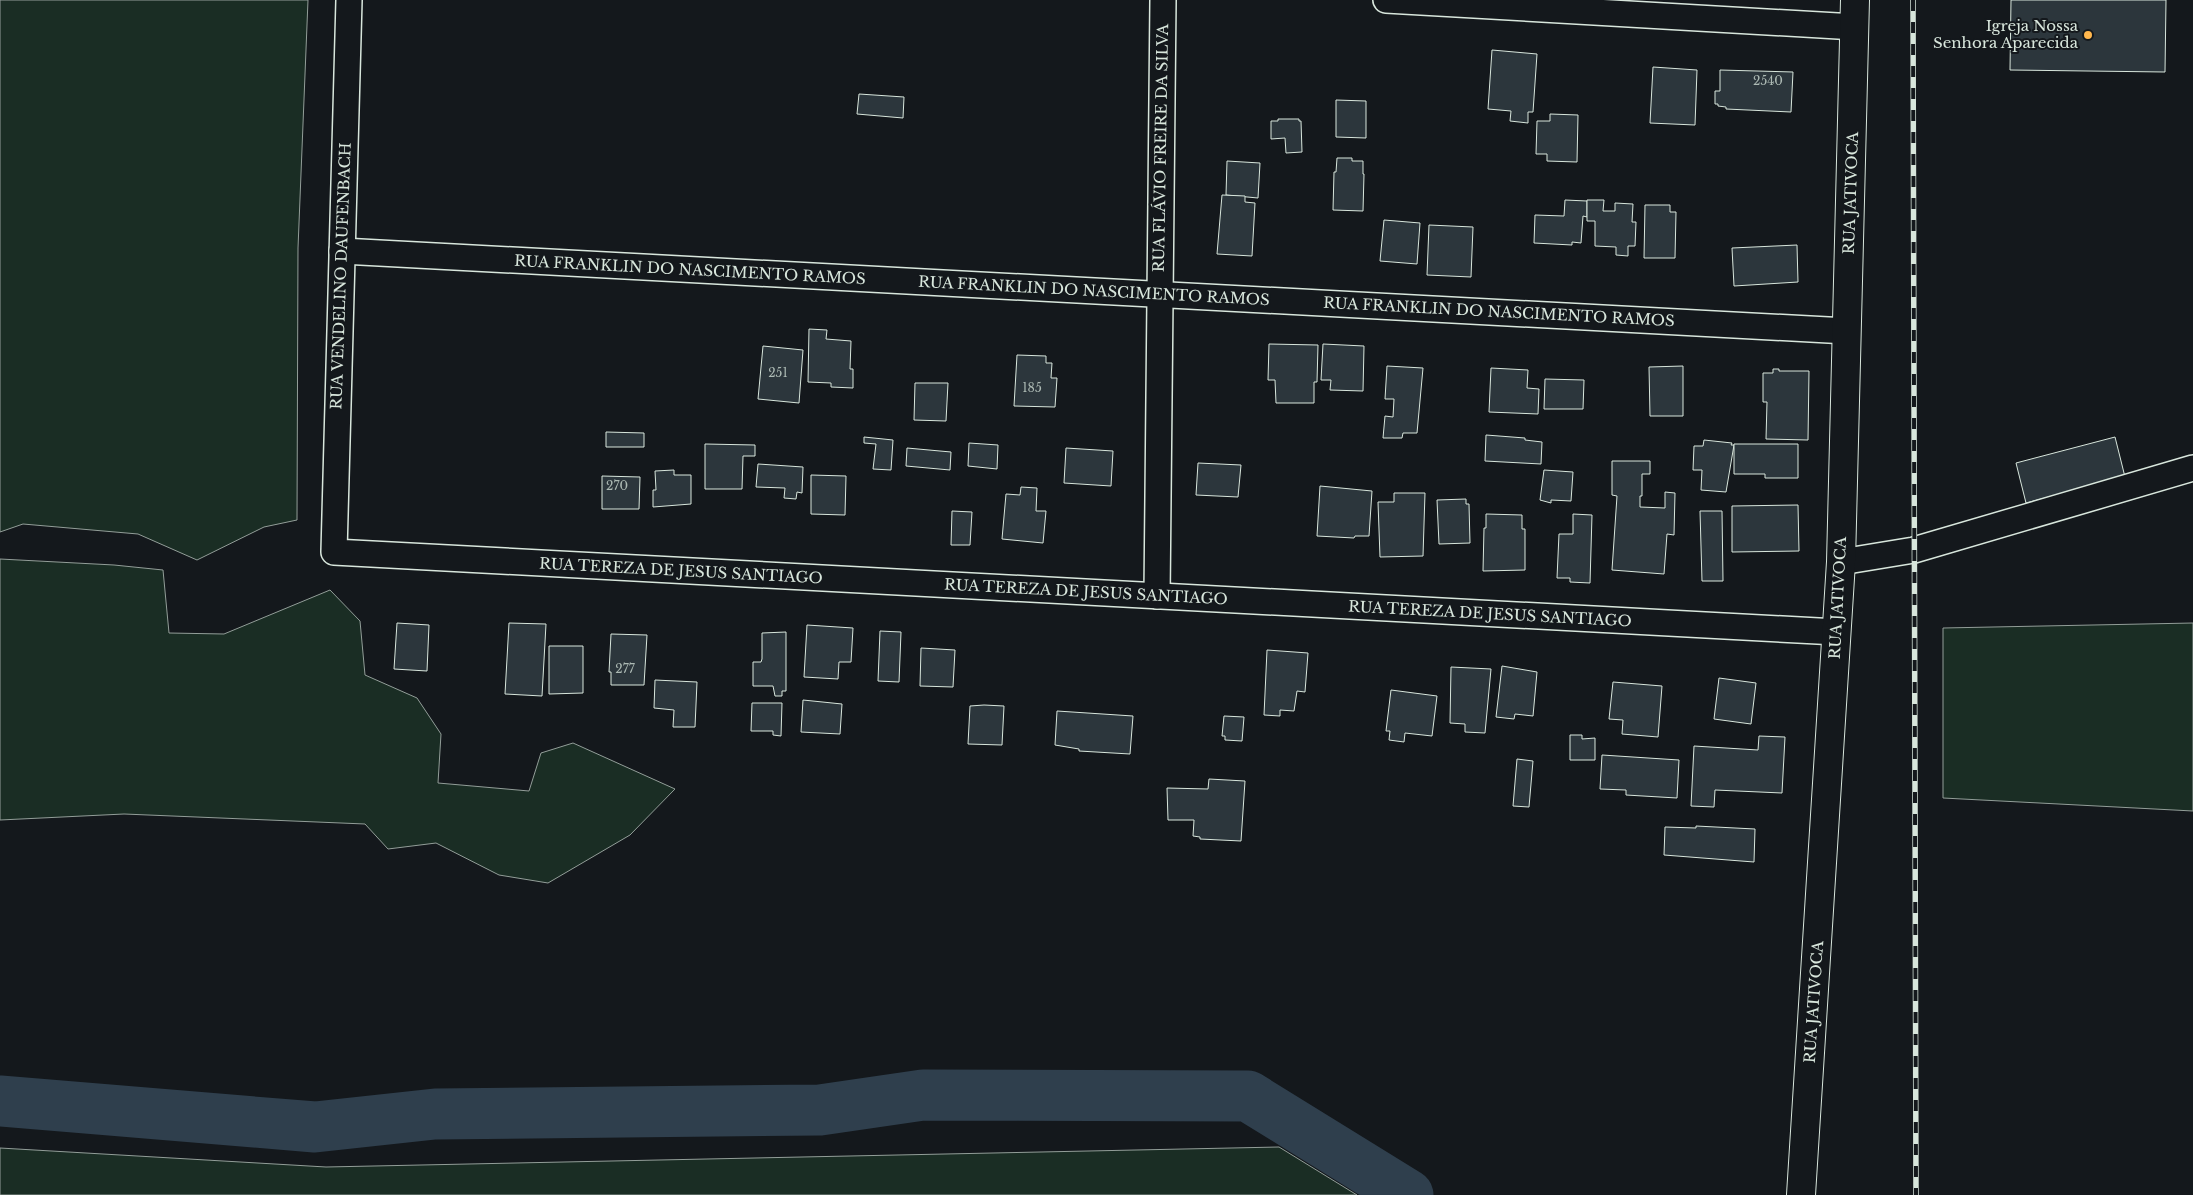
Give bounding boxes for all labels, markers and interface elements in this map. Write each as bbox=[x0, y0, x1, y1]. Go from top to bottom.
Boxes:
place label: Igreja Nossa Senhora Aparecida bbox=[1933, 16, 2079, 52]
street label: RUA FLÁVIO FREIRE DA SILVA bbox=[1149, 23, 1172, 272]
marker: Igreja Nossa Senhora Aparecida bbox=[2082, 29, 2094, 41]
house number: 2540 bbox=[1753, 73, 1783, 88]
street label: RUA JATIVOCA bbox=[1839, 131, 1862, 255]
street label: RUA VENDELINO DAUFENBACH bbox=[326, 142, 355, 410]
street label: RUA FRANKLIN DO NASCIMENTO RAMOS bbox=[514, 251, 866, 288]
street label: RUA FRANKLIN DO NASCIMENTO RAMOS bbox=[918, 272, 1270, 309]
street label: RUA FRANKLIN DO NASCIMENTO RAMOS bbox=[1323, 293, 1675, 330]
house number: 251 bbox=[768, 365, 788, 380]
house number: 185 bbox=[1022, 380, 1042, 395]
house number: 270 bbox=[606, 478, 628, 493]
street label: RUA JATIVOCA bbox=[1825, 536, 1850, 660]
street label: RUA TEREZA DE JESUS SANTIAGO bbox=[539, 554, 823, 587]
street label: RUA TEREZA DE JESUS SANTIAGO bbox=[944, 575, 1228, 608]
street label: RUA TEREZA DE JESUS SANTIAGO bbox=[1348, 597, 1632, 630]
house number: 277 bbox=[615, 661, 636, 676]
street label: RUA JATIVOCA bbox=[1800, 940, 1827, 1064]

